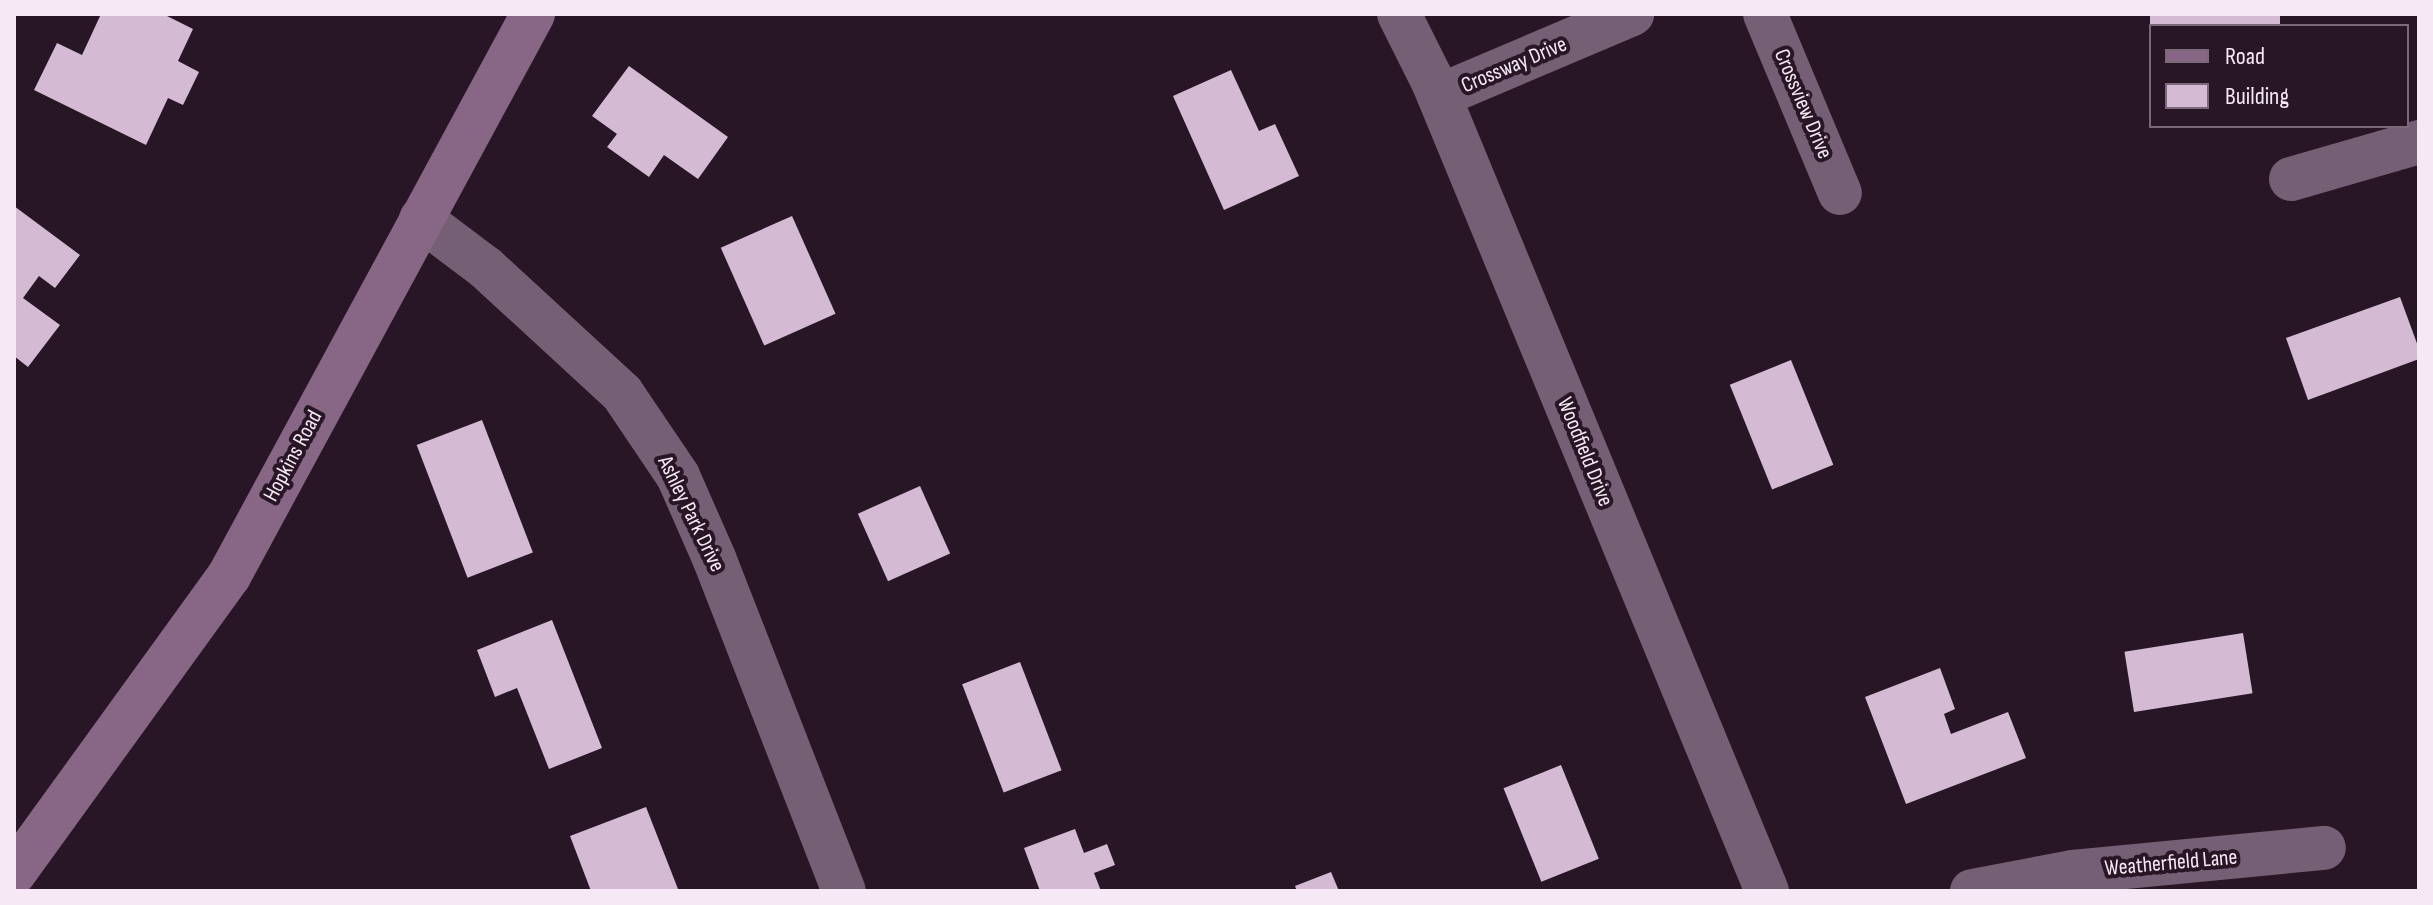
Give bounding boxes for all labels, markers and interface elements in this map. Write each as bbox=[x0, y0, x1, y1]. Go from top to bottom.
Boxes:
legend bbox=[2149, 24, 2409, 128]
street label: Crossway Drive bbox=[1457, 31, 1571, 99]
text: Road bbox=[2225, 42, 2265, 71]
street label: Crossview Drive bbox=[1768, 45, 1838, 163]
text: Building bbox=[2225, 82, 2289, 111]
street label: Woodfield Drive bbox=[1551, 394, 1619, 510]
street label: Hopkins Road bbox=[258, 406, 328, 506]
street label: Ashley Park Drive bbox=[652, 452, 730, 576]
street label: Weatherfield Lane bbox=[2104, 844, 2238, 882]

